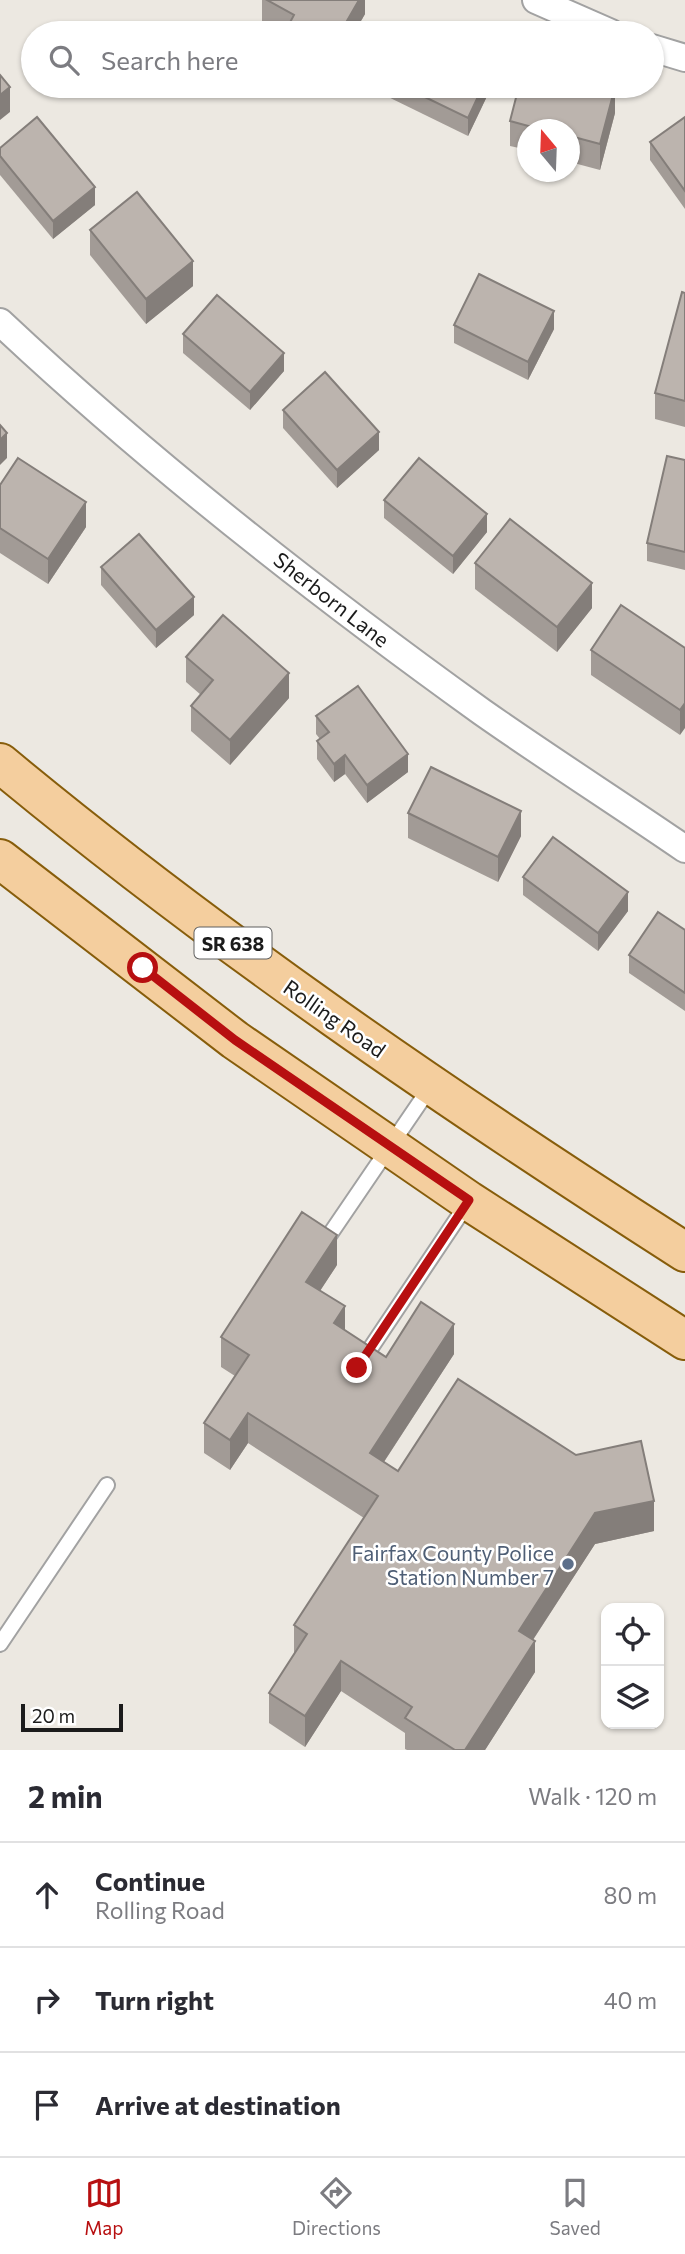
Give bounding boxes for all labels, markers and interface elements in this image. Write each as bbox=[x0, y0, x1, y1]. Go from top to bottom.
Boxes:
search box bbox=[21, 21, 664, 98]
icon: search bbox=[45, 41, 83, 79]
text: Search here bbox=[101, 44, 239, 75]
north arrow bbox=[517, 119, 580, 182]
street label: Sherborn Lane bbox=[269, 546, 395, 652]
road number: SR 638 bbox=[194, 928, 272, 959]
route start bbox=[127, 952, 158, 983]
street label: Rolling Road bbox=[279, 974, 391, 1062]
route end bbox=[341, 1352, 372, 1383]
place label: Fairfax County Police Station Number 7 bbox=[352, 1540, 554, 1589]
marker: Fairfax County Police Station Number 7 bbox=[560, 1556, 576, 1572]
map controls bbox=[601, 1603, 664, 1729]
button: locate bbox=[601, 1603, 664, 1666]
button: layers bbox=[601, 1666, 664, 1729]
scale bar bbox=[21, 1701, 122, 1733]
text: 20 m bbox=[32, 1704, 75, 1727]
text: 2 min bbox=[28, 1777, 103, 1814]
text: Walk · 120 m bbox=[528, 1782, 657, 1810]
text: Continue bbox=[95, 1865, 205, 1896]
icon: ahead bbox=[28, 1876, 66, 1914]
text: 80 m bbox=[604, 1881, 657, 1909]
text: Rolling Road bbox=[95, 1896, 225, 1924]
icon: right bbox=[28, 1981, 66, 2019]
text: Turn right bbox=[95, 1984, 214, 2015]
text: 40 m bbox=[604, 1986, 657, 2014]
icon: arrive bbox=[28, 2086, 66, 2124]
text: Arrive at destination bbox=[95, 2089, 341, 2120]
tab: Map bbox=[84, 2174, 123, 2239]
tab: Directions bbox=[292, 2174, 381, 2239]
tab: Saved bbox=[549, 2174, 601, 2239]

